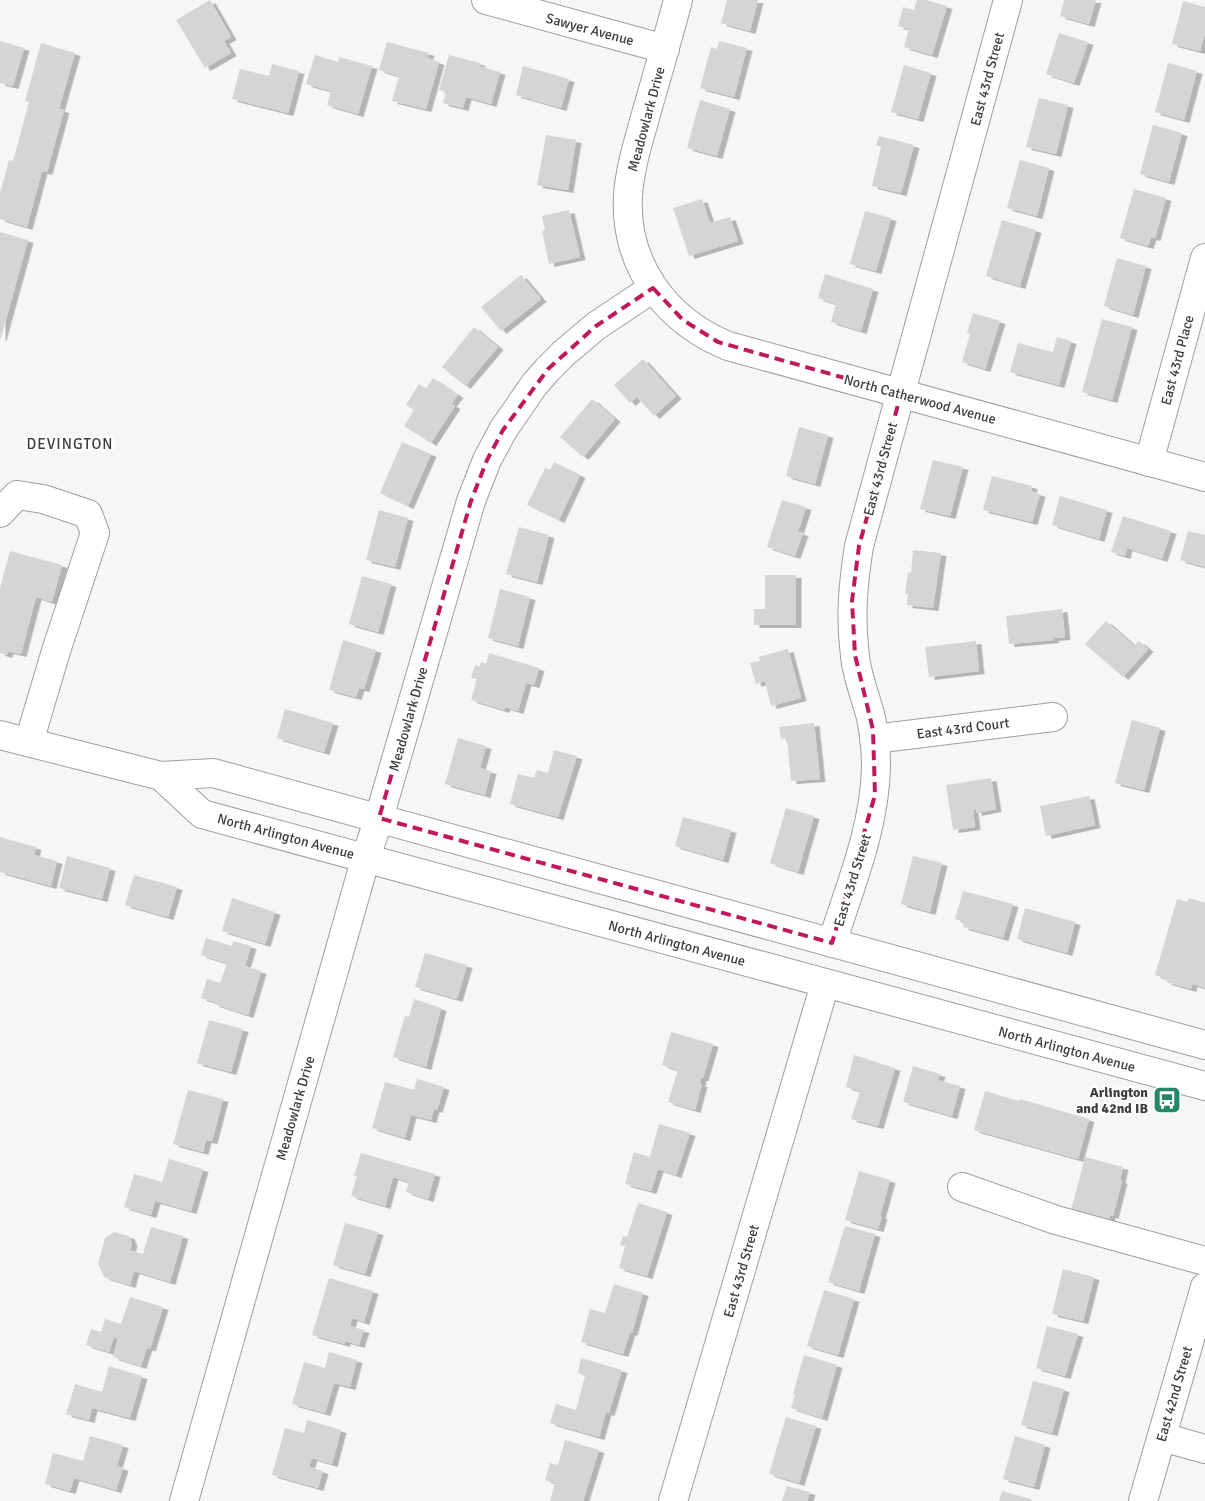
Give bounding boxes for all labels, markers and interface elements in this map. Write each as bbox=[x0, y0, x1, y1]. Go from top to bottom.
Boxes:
street label: Sawyer Avenue bbox=[544, 10, 636, 49]
street label: East 43rd Street bbox=[967, 30, 1008, 128]
street label: Meadowlark Drive bbox=[624, 65, 669, 173]
street label: East 43rd Place bbox=[1157, 313, 1198, 407]
street label: North Catherwood Avenue bbox=[842, 371, 998, 428]
street label: East 43rd Street bbox=[860, 420, 901, 518]
district label: DEVINGTON bbox=[26, 435, 114, 453]
street label: Meadowlark Drive bbox=[385, 665, 432, 773]
street label: East 43rd Court bbox=[916, 714, 1010, 743]
street label: North Arlington Avenue bbox=[216, 810, 356, 863]
street label: East 43rd Street bbox=[830, 832, 875, 929]
street label: North Arlington Avenue bbox=[607, 917, 747, 970]
street label: North Arlington Avenue bbox=[997, 1023, 1137, 1076]
street label: Meadowlark Drive bbox=[272, 1054, 319, 1162]
place label: Arlington and 42nd IB bbox=[1076, 1084, 1148, 1117]
bus stop icon: Arlington and 42nd IB bbox=[1152, 1085, 1182, 1115]
street label: East 43rd Street bbox=[720, 1222, 763, 1320]
street label: East 42nd Street bbox=[1153, 1344, 1196, 1444]

